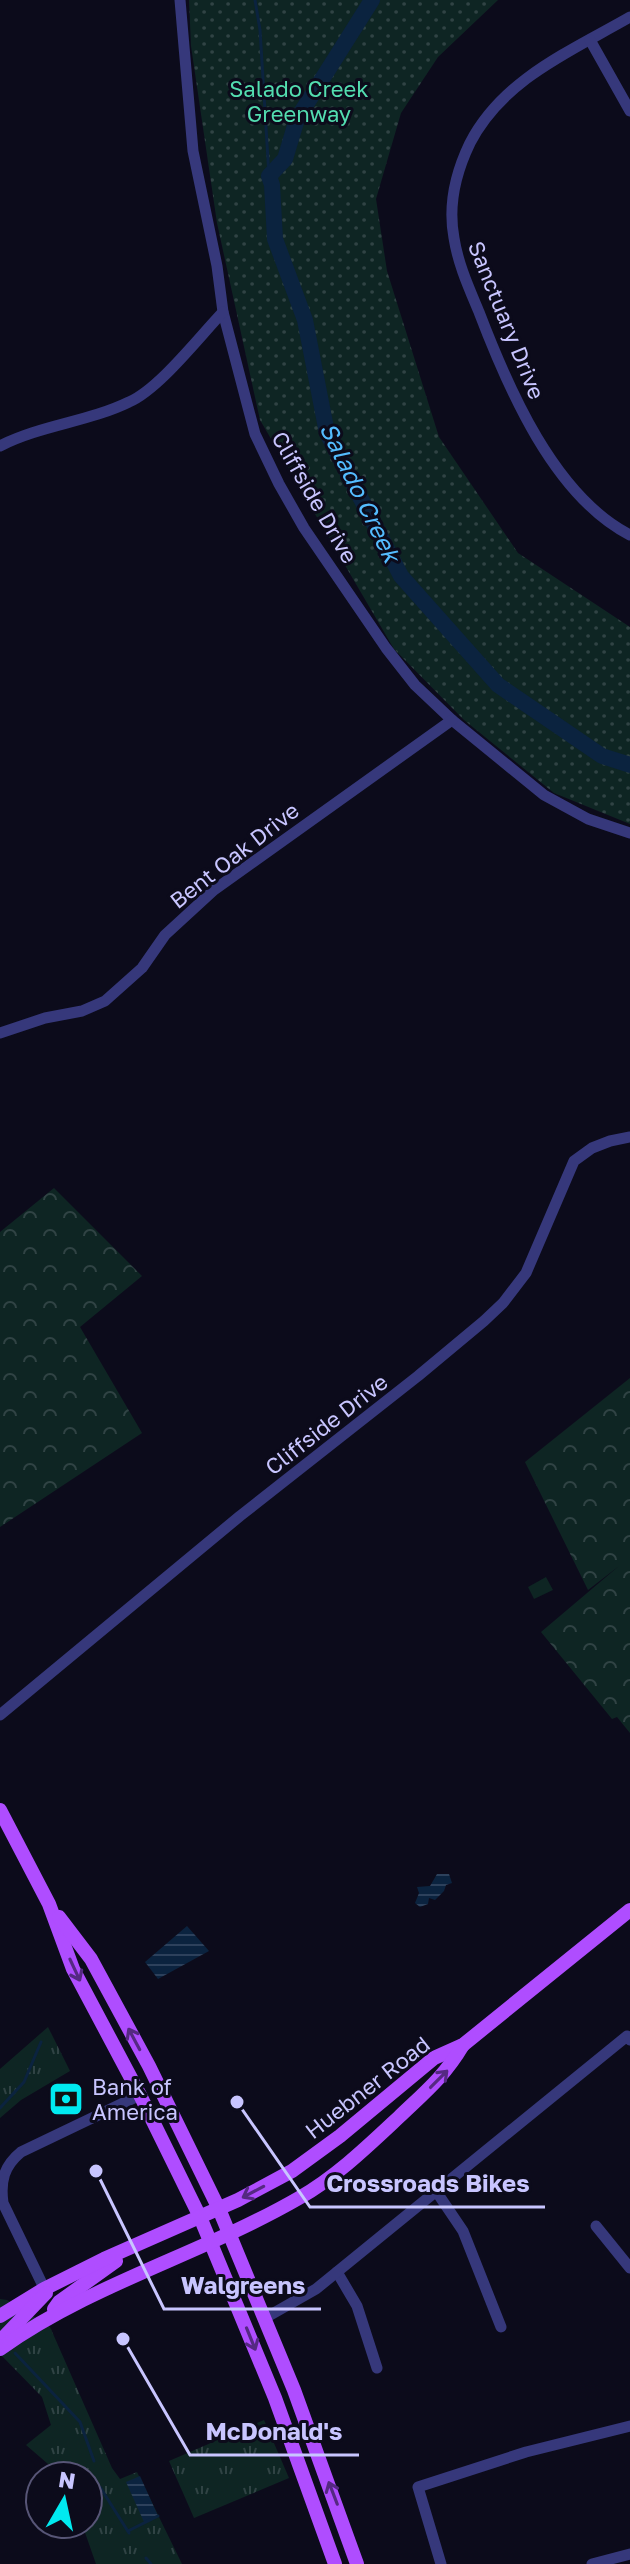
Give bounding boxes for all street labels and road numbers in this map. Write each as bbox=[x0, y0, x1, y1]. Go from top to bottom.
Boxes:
street label: Sanctuary Drive bbox=[463, 237, 551, 403]
street label: Cliffside Drive bbox=[266, 426, 364, 568]
street label: Bent Oak Drive bbox=[164, 796, 304, 914]
street label: Cliffside Drive bbox=[259, 1368, 393, 1480]
street label: Huebner Road bbox=[299, 2030, 435, 2144]

